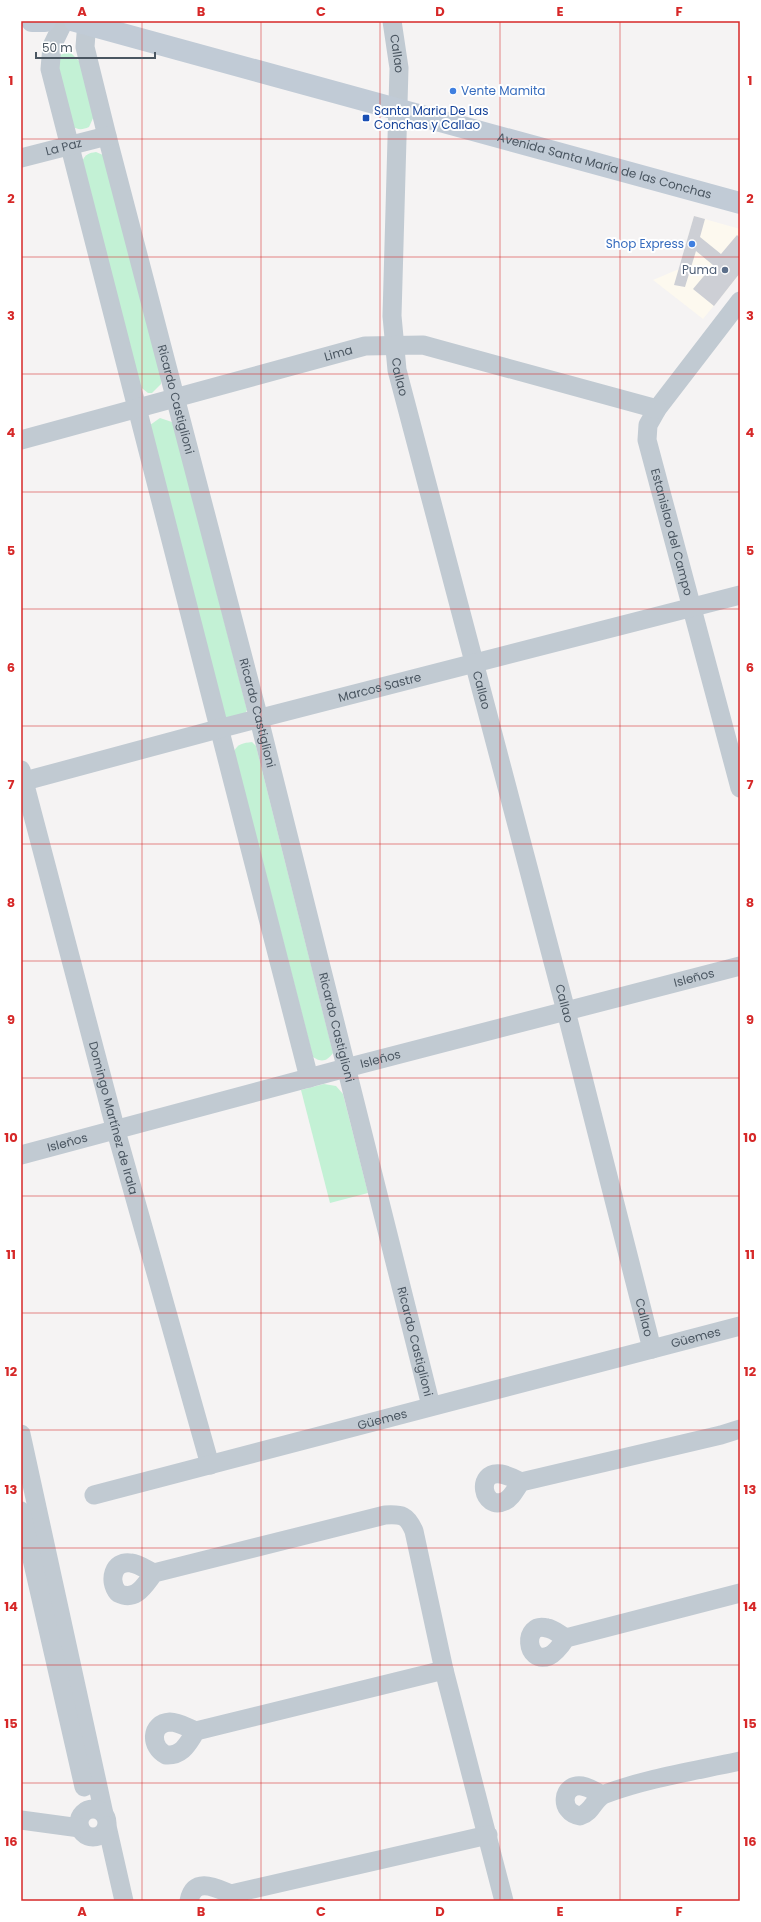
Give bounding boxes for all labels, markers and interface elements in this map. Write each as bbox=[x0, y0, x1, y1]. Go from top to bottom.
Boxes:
text: A bbox=[77, 2, 87, 21]
text: B bbox=[197, 2, 206, 21]
text: C bbox=[316, 2, 326, 21]
text: D bbox=[435, 2, 445, 21]
text: E bbox=[556, 2, 564, 21]
text: F bbox=[675, 2, 683, 21]
street label: Callao bbox=[386, 33, 408, 74]
scale bar bbox=[36, 34, 155, 60]
text: 50 m bbox=[42, 39, 73, 56]
text: 1 bbox=[9, 71, 13, 90]
text: 1 bbox=[748, 71, 752, 90]
place label: Vente Mamita bbox=[461, 82, 545, 99]
marker: Vente Mamita bbox=[448, 86, 458, 96]
place label: Santa Maria De Las Conchas y Callao bbox=[374, 102, 488, 133]
marker: Santa Maria De Las Conchas y Callao bbox=[361, 113, 371, 123]
street label: Avenida Santa María de las Conchas bbox=[496, 128, 714, 203]
street label: La Paz bbox=[43, 134, 84, 159]
text: 2 bbox=[7, 189, 15, 208]
text: 2 bbox=[746, 189, 754, 208]
place label: Shop Express bbox=[606, 235, 684, 252]
marker: Shop Express bbox=[687, 239, 697, 249]
place label: Puma bbox=[682, 261, 717, 278]
marker: Puma bbox=[720, 265, 730, 275]
text: 3 bbox=[7, 306, 15, 325]
text: 3 bbox=[746, 306, 754, 325]
street label: Lima bbox=[322, 341, 354, 365]
street label: Ricardo Castiglioni bbox=[154, 343, 199, 456]
street label: Callao bbox=[388, 357, 413, 398]
text: 4 bbox=[7, 423, 16, 442]
text: 4 bbox=[746, 423, 755, 442]
street label: Estanislao del Campo bbox=[647, 466, 697, 598]
text: 5 bbox=[7, 541, 15, 560]
text: 5 bbox=[746, 541, 754, 560]
street label: Ricardo Castiglioni bbox=[235, 656, 280, 770]
text: 6 bbox=[7, 658, 15, 677]
text: 6 bbox=[746, 658, 754, 677]
street label: Marcos Sastre bbox=[336, 668, 423, 706]
street label: Callao bbox=[469, 669, 495, 711]
text: 7 bbox=[8, 775, 15, 794]
text: 7 bbox=[747, 775, 754, 794]
text: 8 bbox=[7, 893, 15, 912]
text: 8 bbox=[746, 893, 754, 912]
street label: Isleños bbox=[672, 964, 716, 991]
street label: Ricardo Castiglioni bbox=[315, 970, 359, 1084]
street label: Callao bbox=[551, 982, 578, 1025]
text: 9 bbox=[7, 1010, 15, 1029]
text: 9 bbox=[746, 1010, 754, 1029]
street label: Domingo Martínez de Irala bbox=[85, 1040, 142, 1196]
street label: Isleños bbox=[358, 1045, 402, 1072]
text: 10 bbox=[4, 1128, 18, 1147]
text: 10 bbox=[743, 1128, 757, 1147]
street label: Isleños bbox=[45, 1129, 89, 1156]
text: 11 bbox=[6, 1245, 16, 1264]
text: 11 bbox=[745, 1245, 755, 1264]
street label: Ricardo Castiglioni bbox=[393, 1285, 437, 1398]
street label: Callao bbox=[631, 1296, 658, 1339]
street label: Güemes bbox=[669, 1322, 722, 1352]
text: 12 bbox=[5, 1362, 18, 1381]
text: 12 bbox=[744, 1362, 757, 1381]
street label: Güemes bbox=[356, 1404, 409, 1434]
text: 13 bbox=[5, 1480, 18, 1499]
text: 13 bbox=[744, 1480, 757, 1499]
text: 14 bbox=[4, 1597, 18, 1616]
text: 14 bbox=[743, 1597, 757, 1616]
text: 15 bbox=[4, 1714, 18, 1733]
text: 15 bbox=[743, 1714, 757, 1733]
text: 16 bbox=[4, 1832, 18, 1851]
text: 16 bbox=[743, 1832, 757, 1851]
text: A bbox=[77, 1902, 87, 1921]
text: B bbox=[197, 1902, 206, 1921]
text: C bbox=[316, 1902, 326, 1921]
text: D bbox=[435, 1902, 445, 1921]
text: E bbox=[556, 1902, 564, 1921]
text: F bbox=[675, 1902, 683, 1921]

